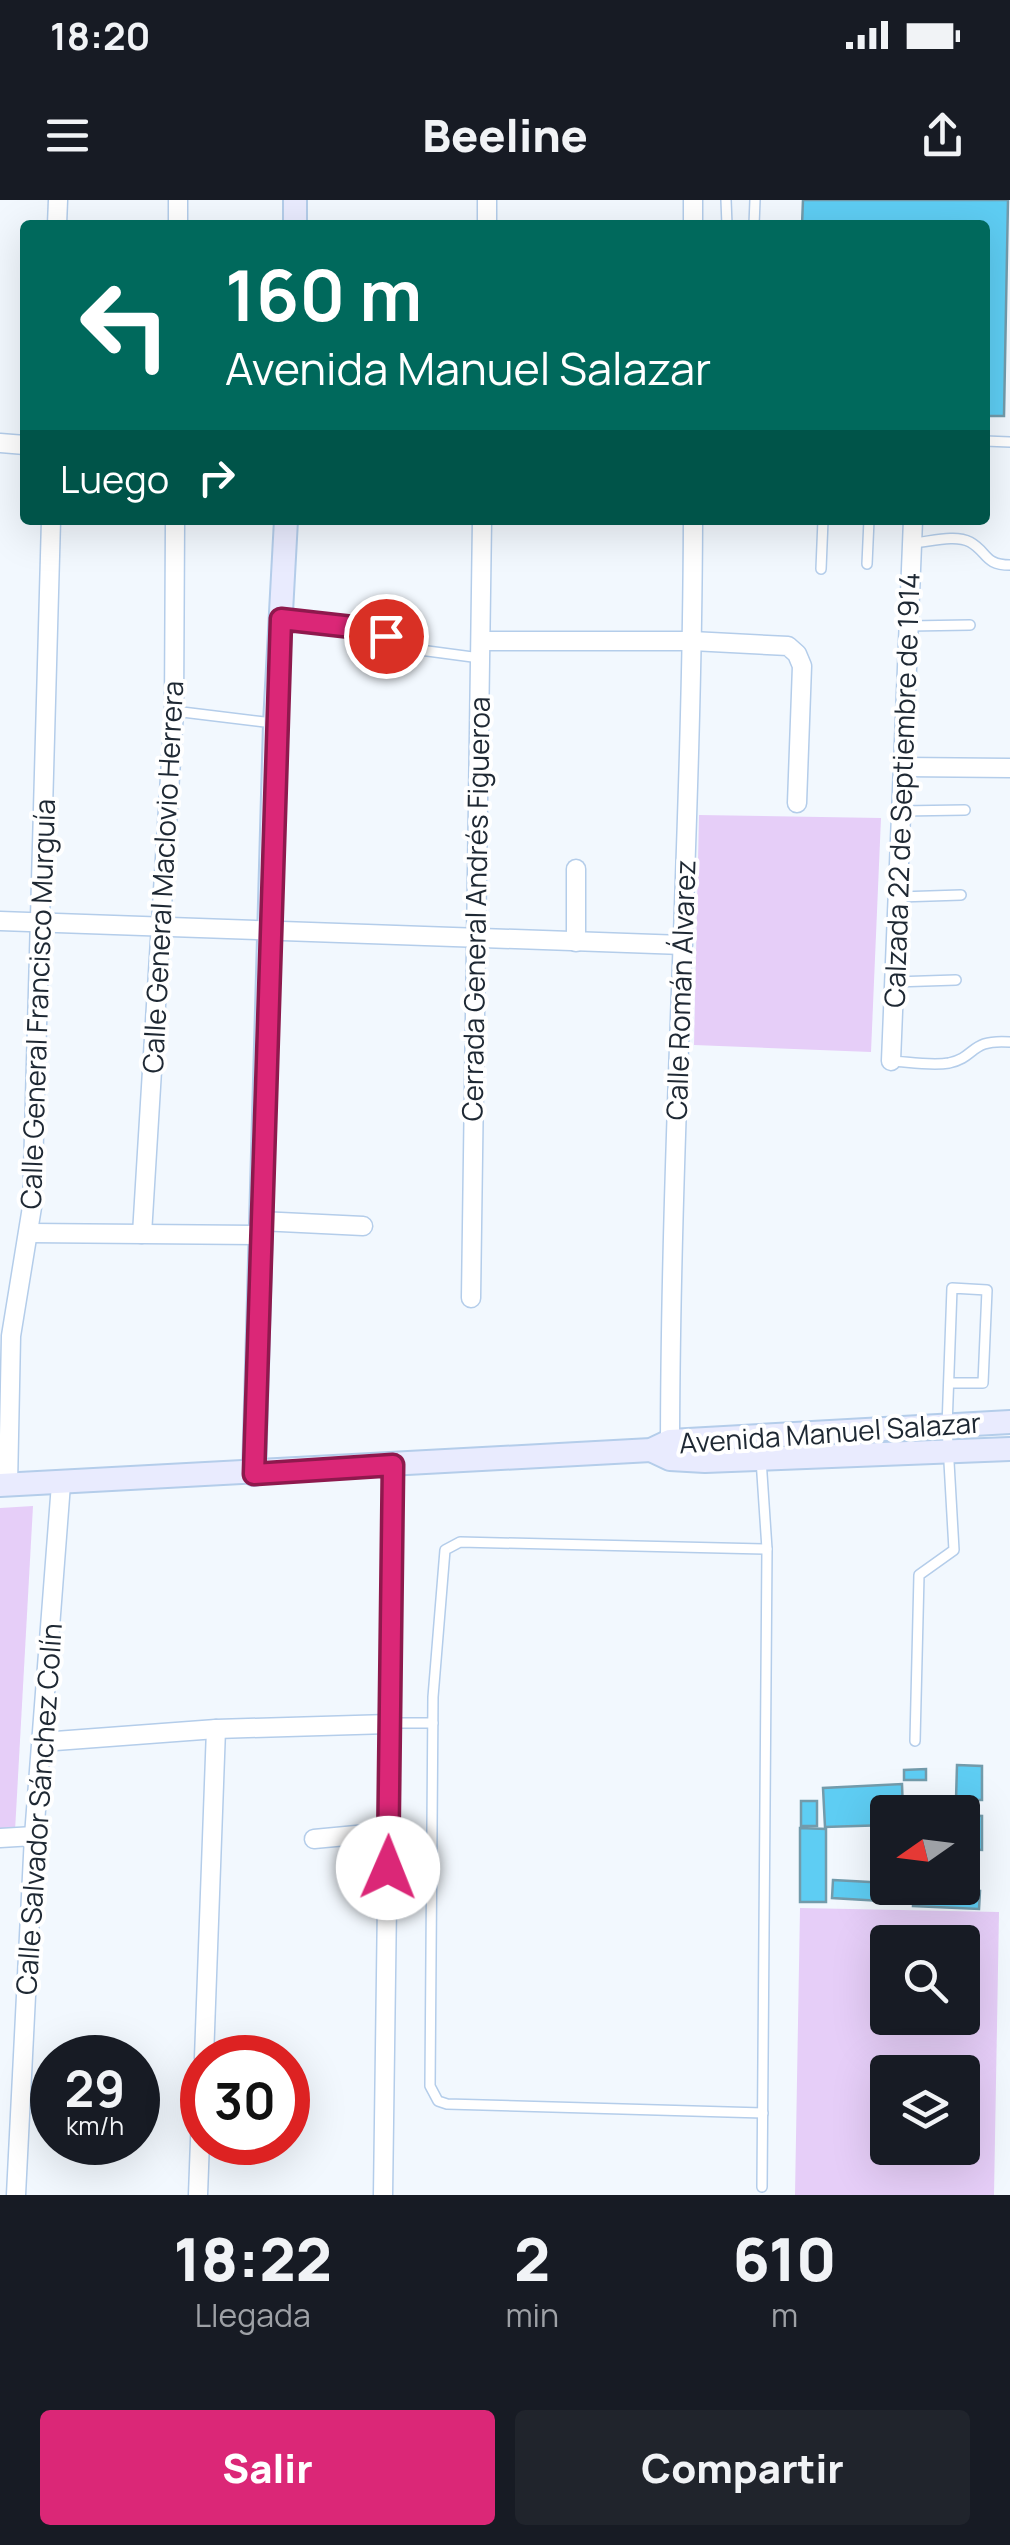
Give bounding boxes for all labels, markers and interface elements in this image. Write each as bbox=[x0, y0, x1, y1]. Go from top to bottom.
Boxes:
text: 18:20 bbox=[50, 9, 151, 61]
text: Beeline bbox=[422, 104, 588, 166]
icon: menu bbox=[40, 108, 95, 163]
icon: share bbox=[915, 108, 970, 163]
text: 160 m bbox=[225, 246, 422, 342]
icon: left bbox=[60, 260, 190, 390]
text: Avenida Manuel Salazar bbox=[225, 337, 711, 399]
icon: right bbox=[189, 450, 244, 505]
text: Luego bbox=[60, 452, 169, 504]
street label: Calzada 22 de Septiembre de 1914 bbox=[874, 572, 928, 1008]
pin bbox=[344, 594, 429, 679]
icon: arrive bbox=[359, 609, 414, 664]
street label: Calle General Maclovio Herrera bbox=[133, 680, 191, 1074]
street label: Cerrada General Andrés Figueroa bbox=[452, 696, 498, 1122]
street label: Calle General Francisco Murguía bbox=[11, 798, 63, 1210]
street label: Calle Román Álvarez bbox=[656, 859, 704, 1121]
street label: Avenida Manuel Salazar bbox=[678, 1402, 982, 1462]
street label: Calle Salvador Sánchez Colín bbox=[6, 1622, 70, 1996]
north arrow bbox=[870, 1795, 980, 1905]
map controls bbox=[870, 1795, 980, 2165]
position arrow bbox=[336, 1816, 440, 1920]
button: search bbox=[870, 1925, 980, 2035]
speed limit sign: 30 bbox=[180, 2035, 310, 2165]
text: 29 bbox=[65, 2054, 125, 2122]
button: layers bbox=[870, 2055, 980, 2165]
text: km/h bbox=[66, 2108, 124, 2143]
text: 18:22 bbox=[173, 2217, 332, 2299]
text: 2 bbox=[514, 2217, 550, 2299]
text: 610 bbox=[732, 2217, 837, 2299]
text: Llegada bbox=[195, 2293, 311, 2337]
text: min bbox=[505, 2293, 559, 2337]
text: m bbox=[771, 2293, 798, 2337]
button: Salir bbox=[40, 2410, 495, 2525]
button: Compartir bbox=[515, 2410, 970, 2525]

